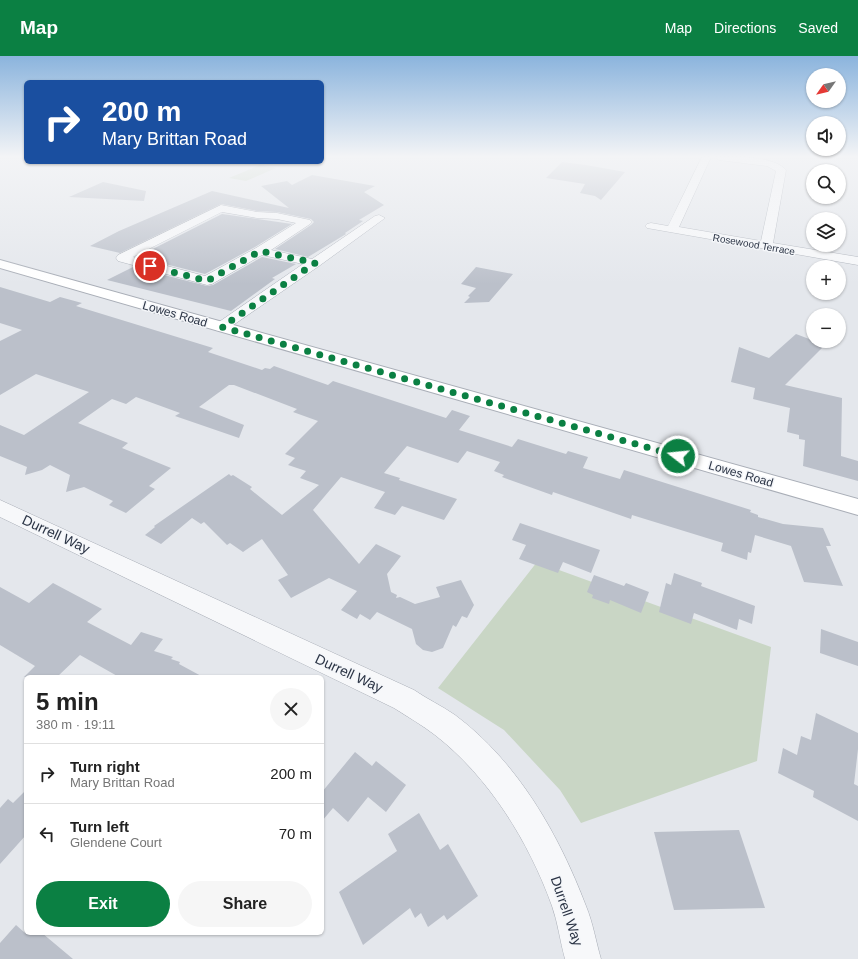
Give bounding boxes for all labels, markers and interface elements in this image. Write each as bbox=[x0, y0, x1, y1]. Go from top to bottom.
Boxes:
text: Map bbox=[20, 17, 58, 38]
text: Map bbox=[665, 20, 692, 36]
text: Directions bbox=[714, 20, 776, 36]
text: Saved bbox=[798, 20, 838, 36]
north arrow bbox=[806, 68, 846, 108]
map controls bbox=[806, 68, 846, 348]
icon: right bbox=[36, 96, 88, 148]
text: 200 m bbox=[102, 96, 181, 127]
button: sound bbox=[806, 116, 846, 156]
text: Mary Brittan Road bbox=[102, 129, 247, 149]
button: search bbox=[806, 164, 846, 204]
button: layers bbox=[806, 212, 846, 252]
street label: Rosewood Terrace bbox=[712, 232, 796, 257]
pin bbox=[133, 249, 167, 283]
icon: arrive bbox=[139, 255, 161, 277]
button: + bbox=[806, 260, 846, 300]
street label: Lowes Road bbox=[141, 298, 209, 330]
button: − bbox=[806, 308, 846, 348]
position arrow bbox=[657, 435, 699, 477]
street label: Lowes Road bbox=[707, 458, 775, 490]
street label: Durrell Way bbox=[20, 511, 92, 557]
street label: Durrell Way bbox=[313, 650, 385, 696]
text: 5 min bbox=[36, 688, 99, 715]
button: close bbox=[270, 688, 312, 730]
text: 380 m · 19:11 bbox=[36, 717, 115, 732]
text: Turn right bbox=[70, 758, 140, 775]
icon: right bbox=[36, 763, 58, 785]
text: 200 m bbox=[270, 765, 312, 782]
text: Mary Brittan Road bbox=[70, 775, 175, 790]
text: Turn left bbox=[70, 818, 129, 835]
icon: left bbox=[36, 823, 58, 845]
text: 70 m bbox=[279, 825, 312, 842]
text: Glendene Court bbox=[70, 835, 162, 850]
street label: Durrell Way bbox=[548, 874, 586, 948]
button: Exit bbox=[36, 881, 170, 927]
button: Share bbox=[178, 881, 312, 927]

